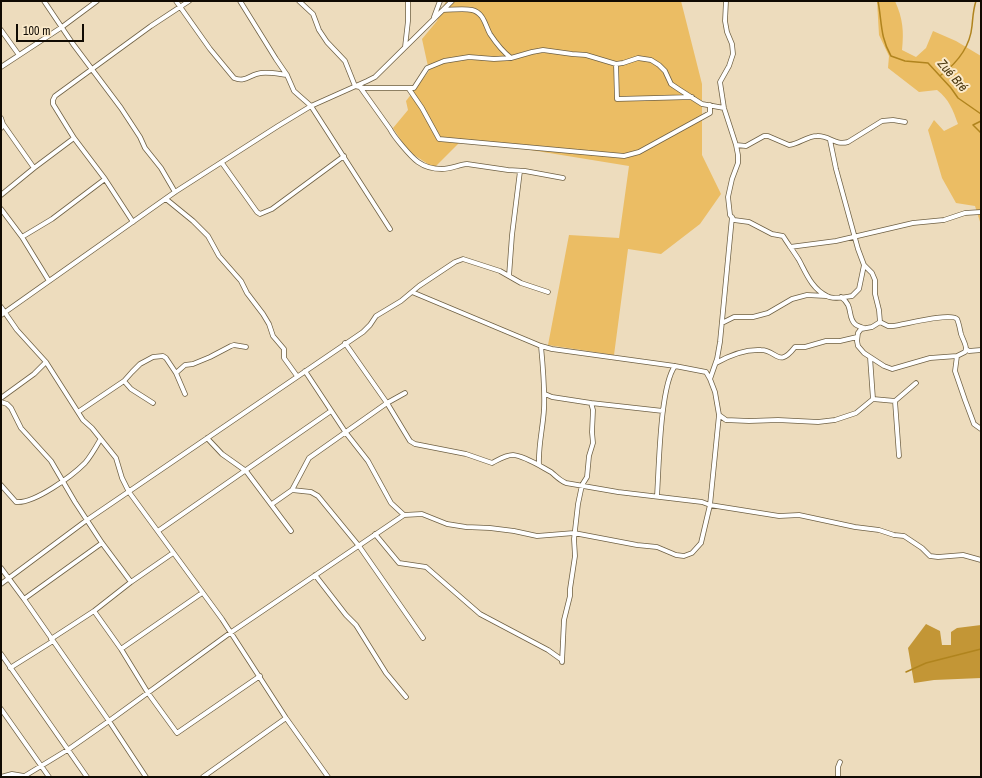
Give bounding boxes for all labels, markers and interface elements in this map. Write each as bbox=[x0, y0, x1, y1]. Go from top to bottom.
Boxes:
scale bar bbox=[18, 16, 86, 42]
text: 100 m bbox=[23, 23, 50, 39]
water label: Zué Bré bbox=[934, 57, 970, 95]

